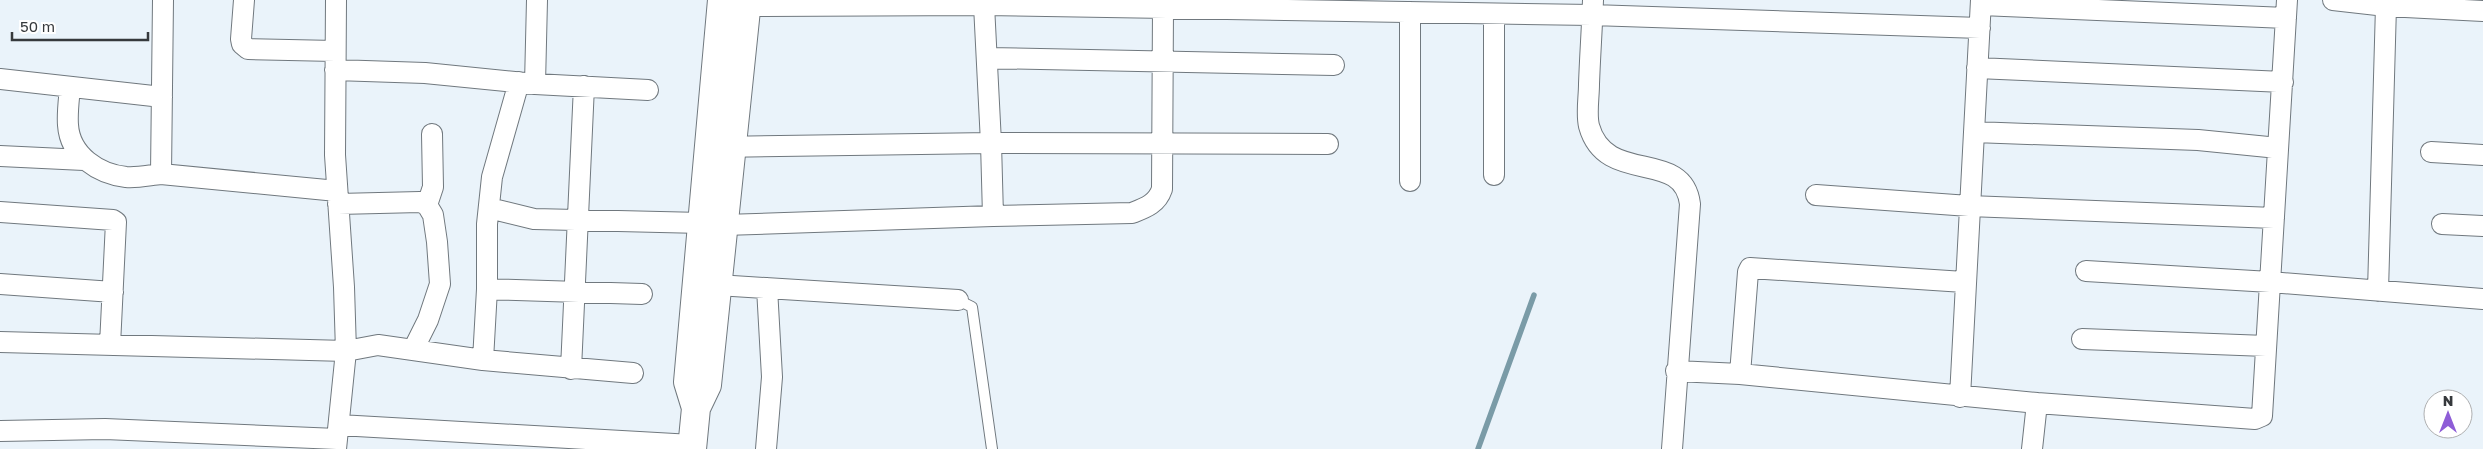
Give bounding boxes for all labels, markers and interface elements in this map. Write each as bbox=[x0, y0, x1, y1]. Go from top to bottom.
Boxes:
scale bar bbox=[12, 10, 149, 42]
text: 50 m bbox=[20, 17, 55, 35]
north arrow bbox=[2423, 389, 2473, 439]
text: N bbox=[2443, 392, 2453, 409]

